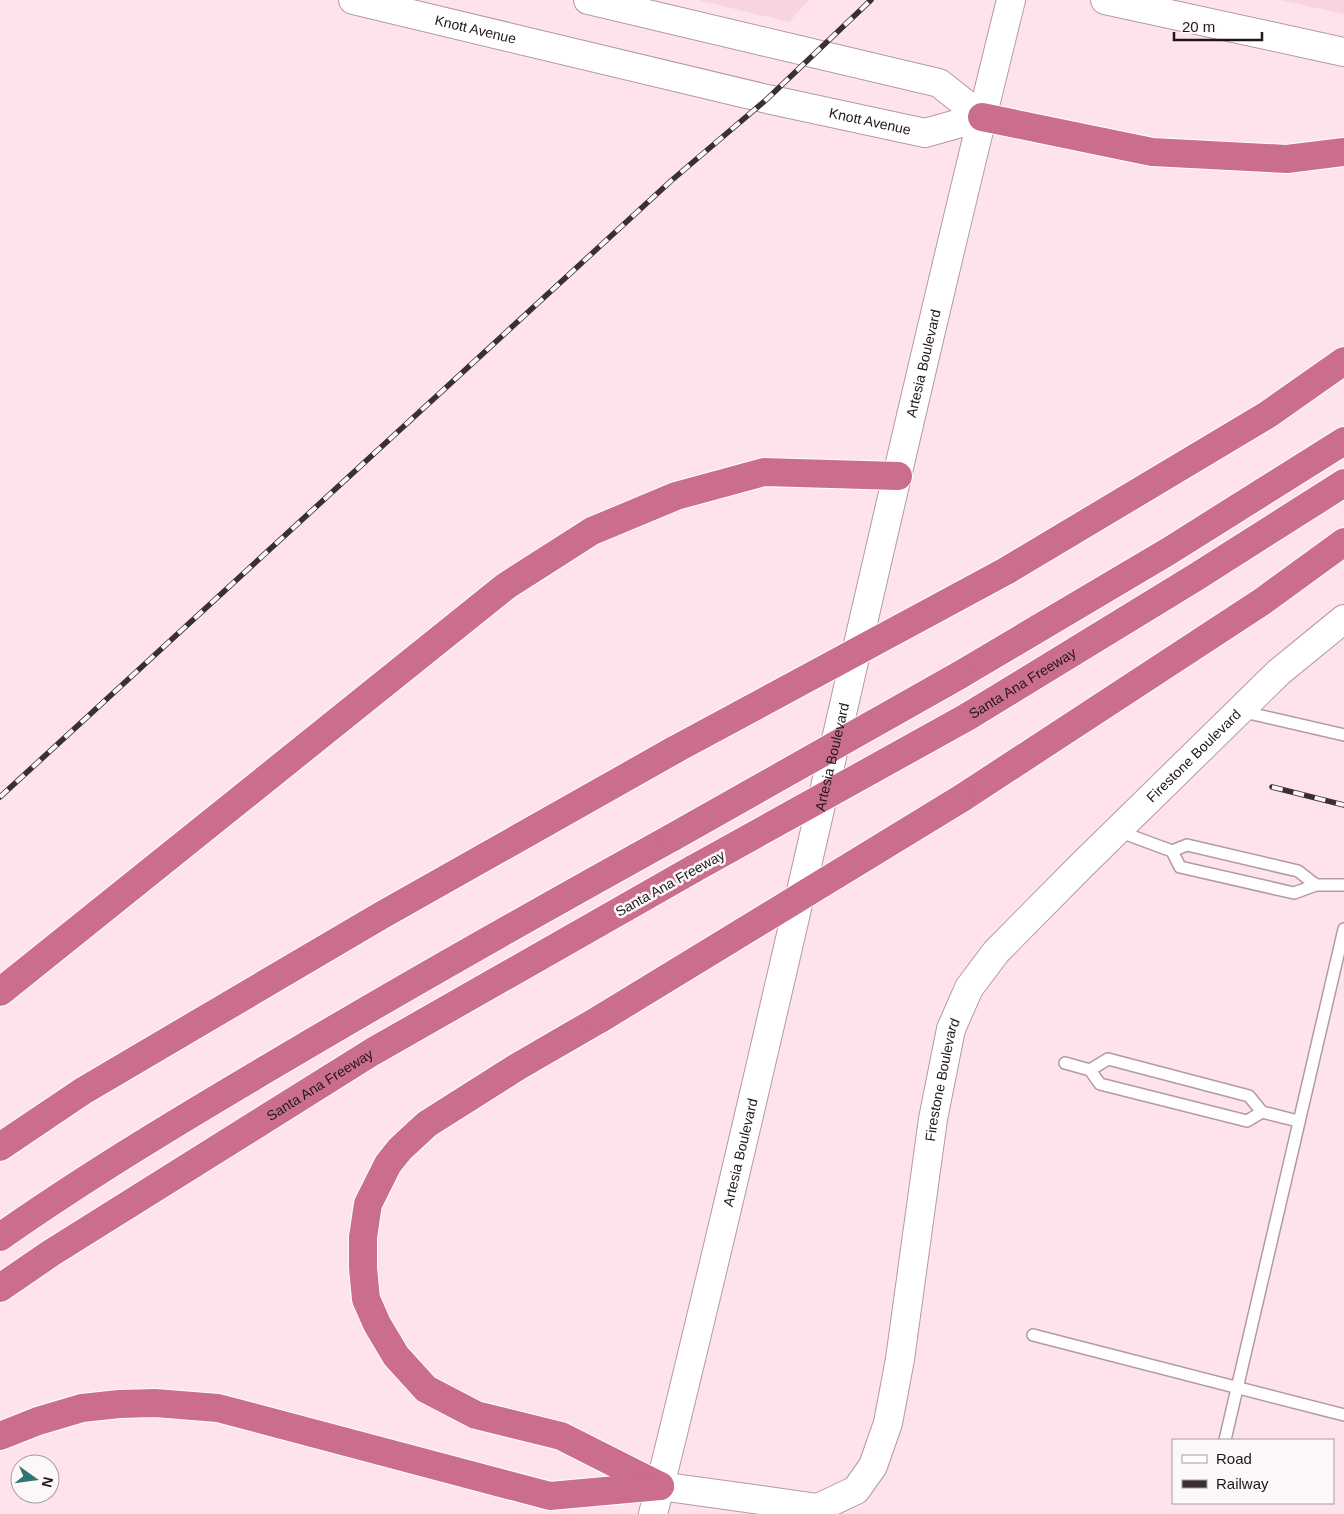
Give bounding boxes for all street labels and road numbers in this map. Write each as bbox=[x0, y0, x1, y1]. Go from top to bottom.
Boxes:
street label: Knott Avenue bbox=[433, 12, 518, 47]
street label: Knott Avenue bbox=[828, 105, 912, 138]
street label: Artesia Boulevard bbox=[903, 308, 944, 419]
street label: Santa Ana Freeway bbox=[966, 644, 1079, 722]
street label: Artesia Boulevard bbox=[812, 701, 852, 813]
street label: Firestone Boulevard bbox=[1143, 706, 1244, 805]
street label: Santa Ana Freeway bbox=[613, 846, 727, 920]
street label: Firestone Boulevard bbox=[922, 1016, 963, 1143]
street label: Santa Ana Freeway bbox=[264, 1045, 376, 1124]
street label: Artesia Boulevard bbox=[720, 1097, 761, 1208]

